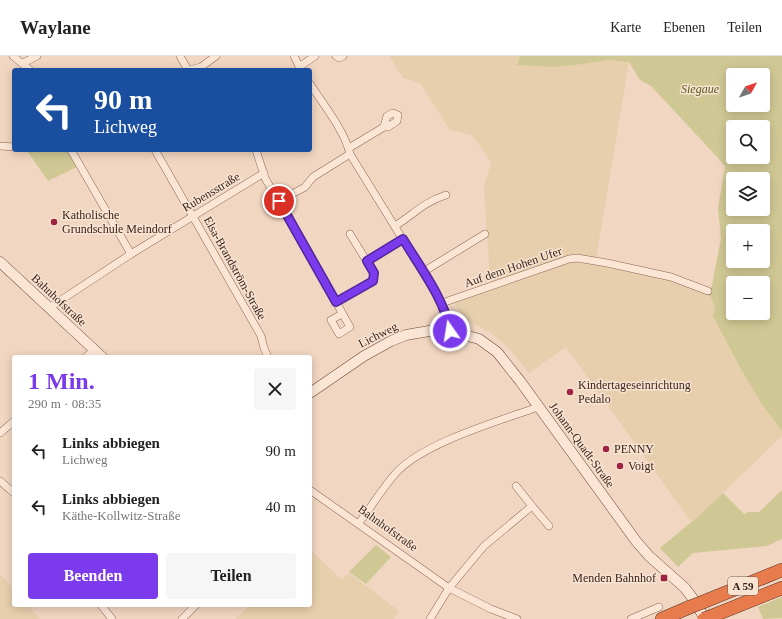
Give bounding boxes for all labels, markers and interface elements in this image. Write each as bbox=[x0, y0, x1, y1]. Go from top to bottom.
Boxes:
text: Waylane bbox=[20, 17, 91, 38]
text: Karte bbox=[610, 20, 641, 35]
text: Ebenen bbox=[663, 20, 705, 35]
text: Teilen bbox=[727, 20, 762, 35]
north arrow bbox=[726, 68, 770, 112]
map controls bbox=[726, 68, 770, 320]
park label: Siegaue bbox=[681, 82, 720, 96]
icon: left bbox=[28, 84, 80, 136]
text: 90 m bbox=[94, 84, 152, 115]
text: Lichweg bbox=[94, 117, 157, 137]
button: search bbox=[726, 120, 770, 164]
street label: Rubensstraße bbox=[180, 169, 242, 215]
button: layers bbox=[726, 172, 770, 216]
pin bbox=[262, 184, 296, 218]
icon: arrive bbox=[268, 190, 290, 212]
place label: Katholische Grundschule Meindorf bbox=[62, 208, 172, 236]
street label: Elsa-Brandström-Straße bbox=[201, 214, 269, 322]
marker: Katholische Grundschule Meindorf bbox=[49, 217, 59, 227]
button: + bbox=[726, 224, 770, 268]
street label: Auf dem Hohen Ufer bbox=[462, 244, 564, 290]
street label: Bahnhofstraße bbox=[29, 271, 89, 329]
button: − bbox=[726, 276, 770, 320]
position arrow bbox=[429, 310, 471, 352]
street label: Lichweg bbox=[356, 319, 400, 351]
text: 1 Min. bbox=[28, 368, 95, 394]
button: close bbox=[254, 368, 296, 410]
place label: Kindertageseinrichtung Pedalo bbox=[578, 378, 691, 406]
marker: Kindertageseinrichtung Pedalo bbox=[565, 387, 575, 397]
text: 290 m · 08:35 bbox=[28, 396, 101, 411]
street label: Johann-Quadt-Straße bbox=[546, 400, 618, 490]
text: Links abbiegen bbox=[62, 435, 160, 451]
icon: left bbox=[28, 440, 50, 462]
place label: PENNY bbox=[614, 442, 654, 456]
text: 90 m bbox=[266, 443, 296, 459]
marker: PENNY bbox=[601, 444, 611, 454]
text: Lichweg bbox=[62, 452, 107, 467]
place label: Voigt bbox=[628, 459, 654, 473]
marker: Voigt bbox=[615, 461, 625, 471]
text: Links abbiegen bbox=[62, 491, 160, 507]
icon: left bbox=[28, 496, 50, 518]
text: 40 m bbox=[266, 499, 296, 515]
street label: Bahnhofstraße bbox=[356, 502, 420, 554]
text: Käthe-Kollwitz-Straße bbox=[62, 508, 180, 523]
button: Beenden bbox=[28, 553, 158, 599]
button: Teilen bbox=[166, 553, 296, 599]
place label: Menden Bahnhof bbox=[572, 571, 656, 585]
marker: Menden Bahnhof bbox=[659, 573, 669, 583]
road number: A 59 bbox=[728, 577, 758, 595]

